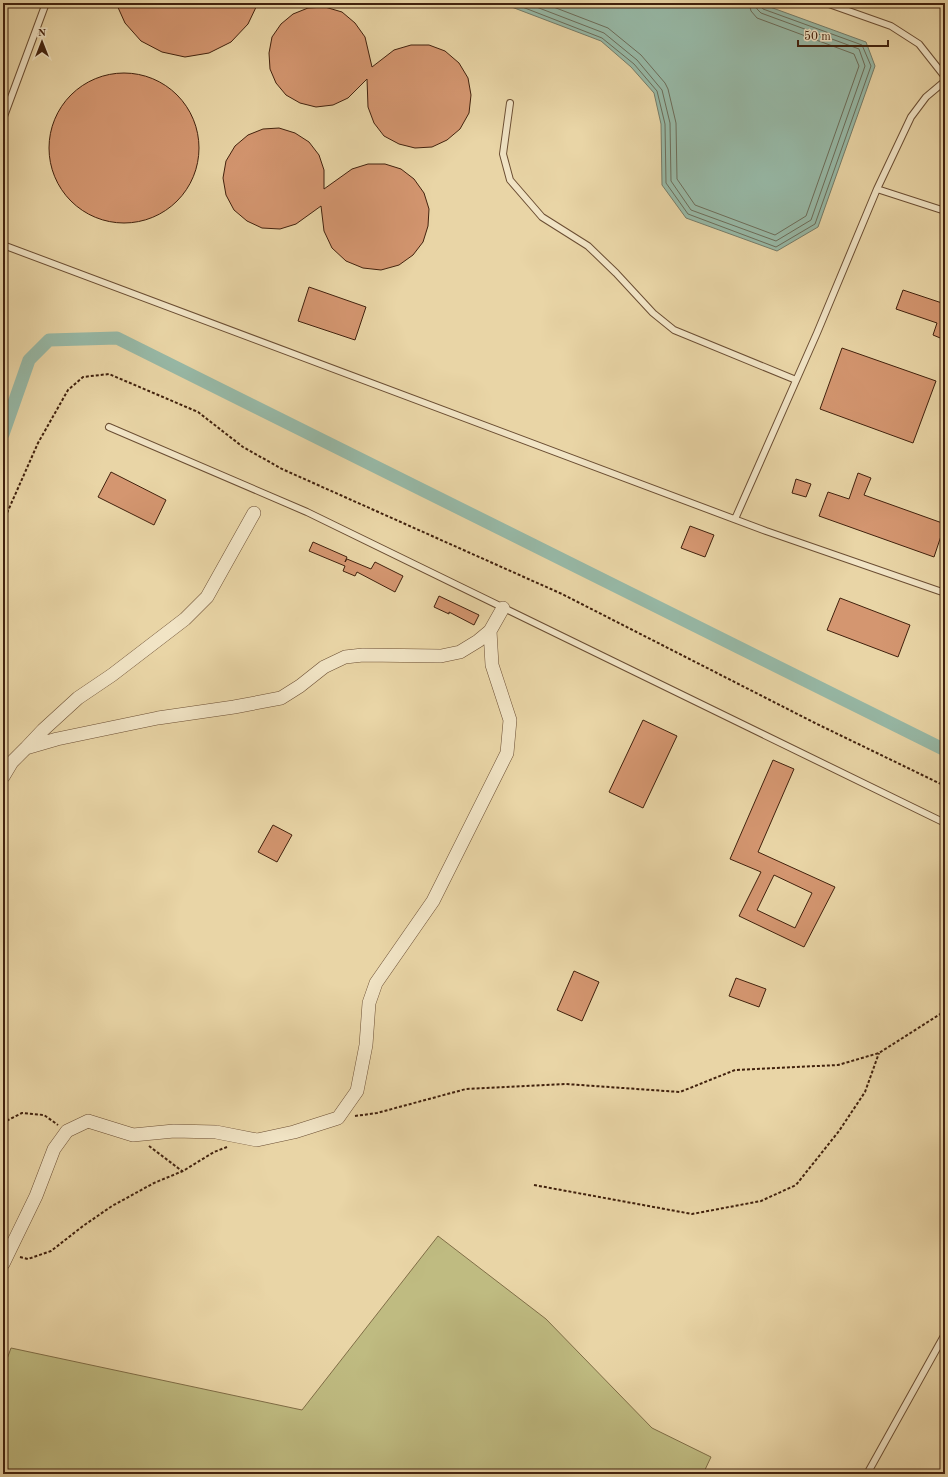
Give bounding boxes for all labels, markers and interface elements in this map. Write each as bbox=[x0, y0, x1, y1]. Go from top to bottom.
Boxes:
north arrow bbox=[22, 22, 62, 62]
scale bar bbox=[798, 22, 888, 48]
text: N bbox=[38, 28, 47, 39]
text: 50 m bbox=[804, 30, 831, 43]

